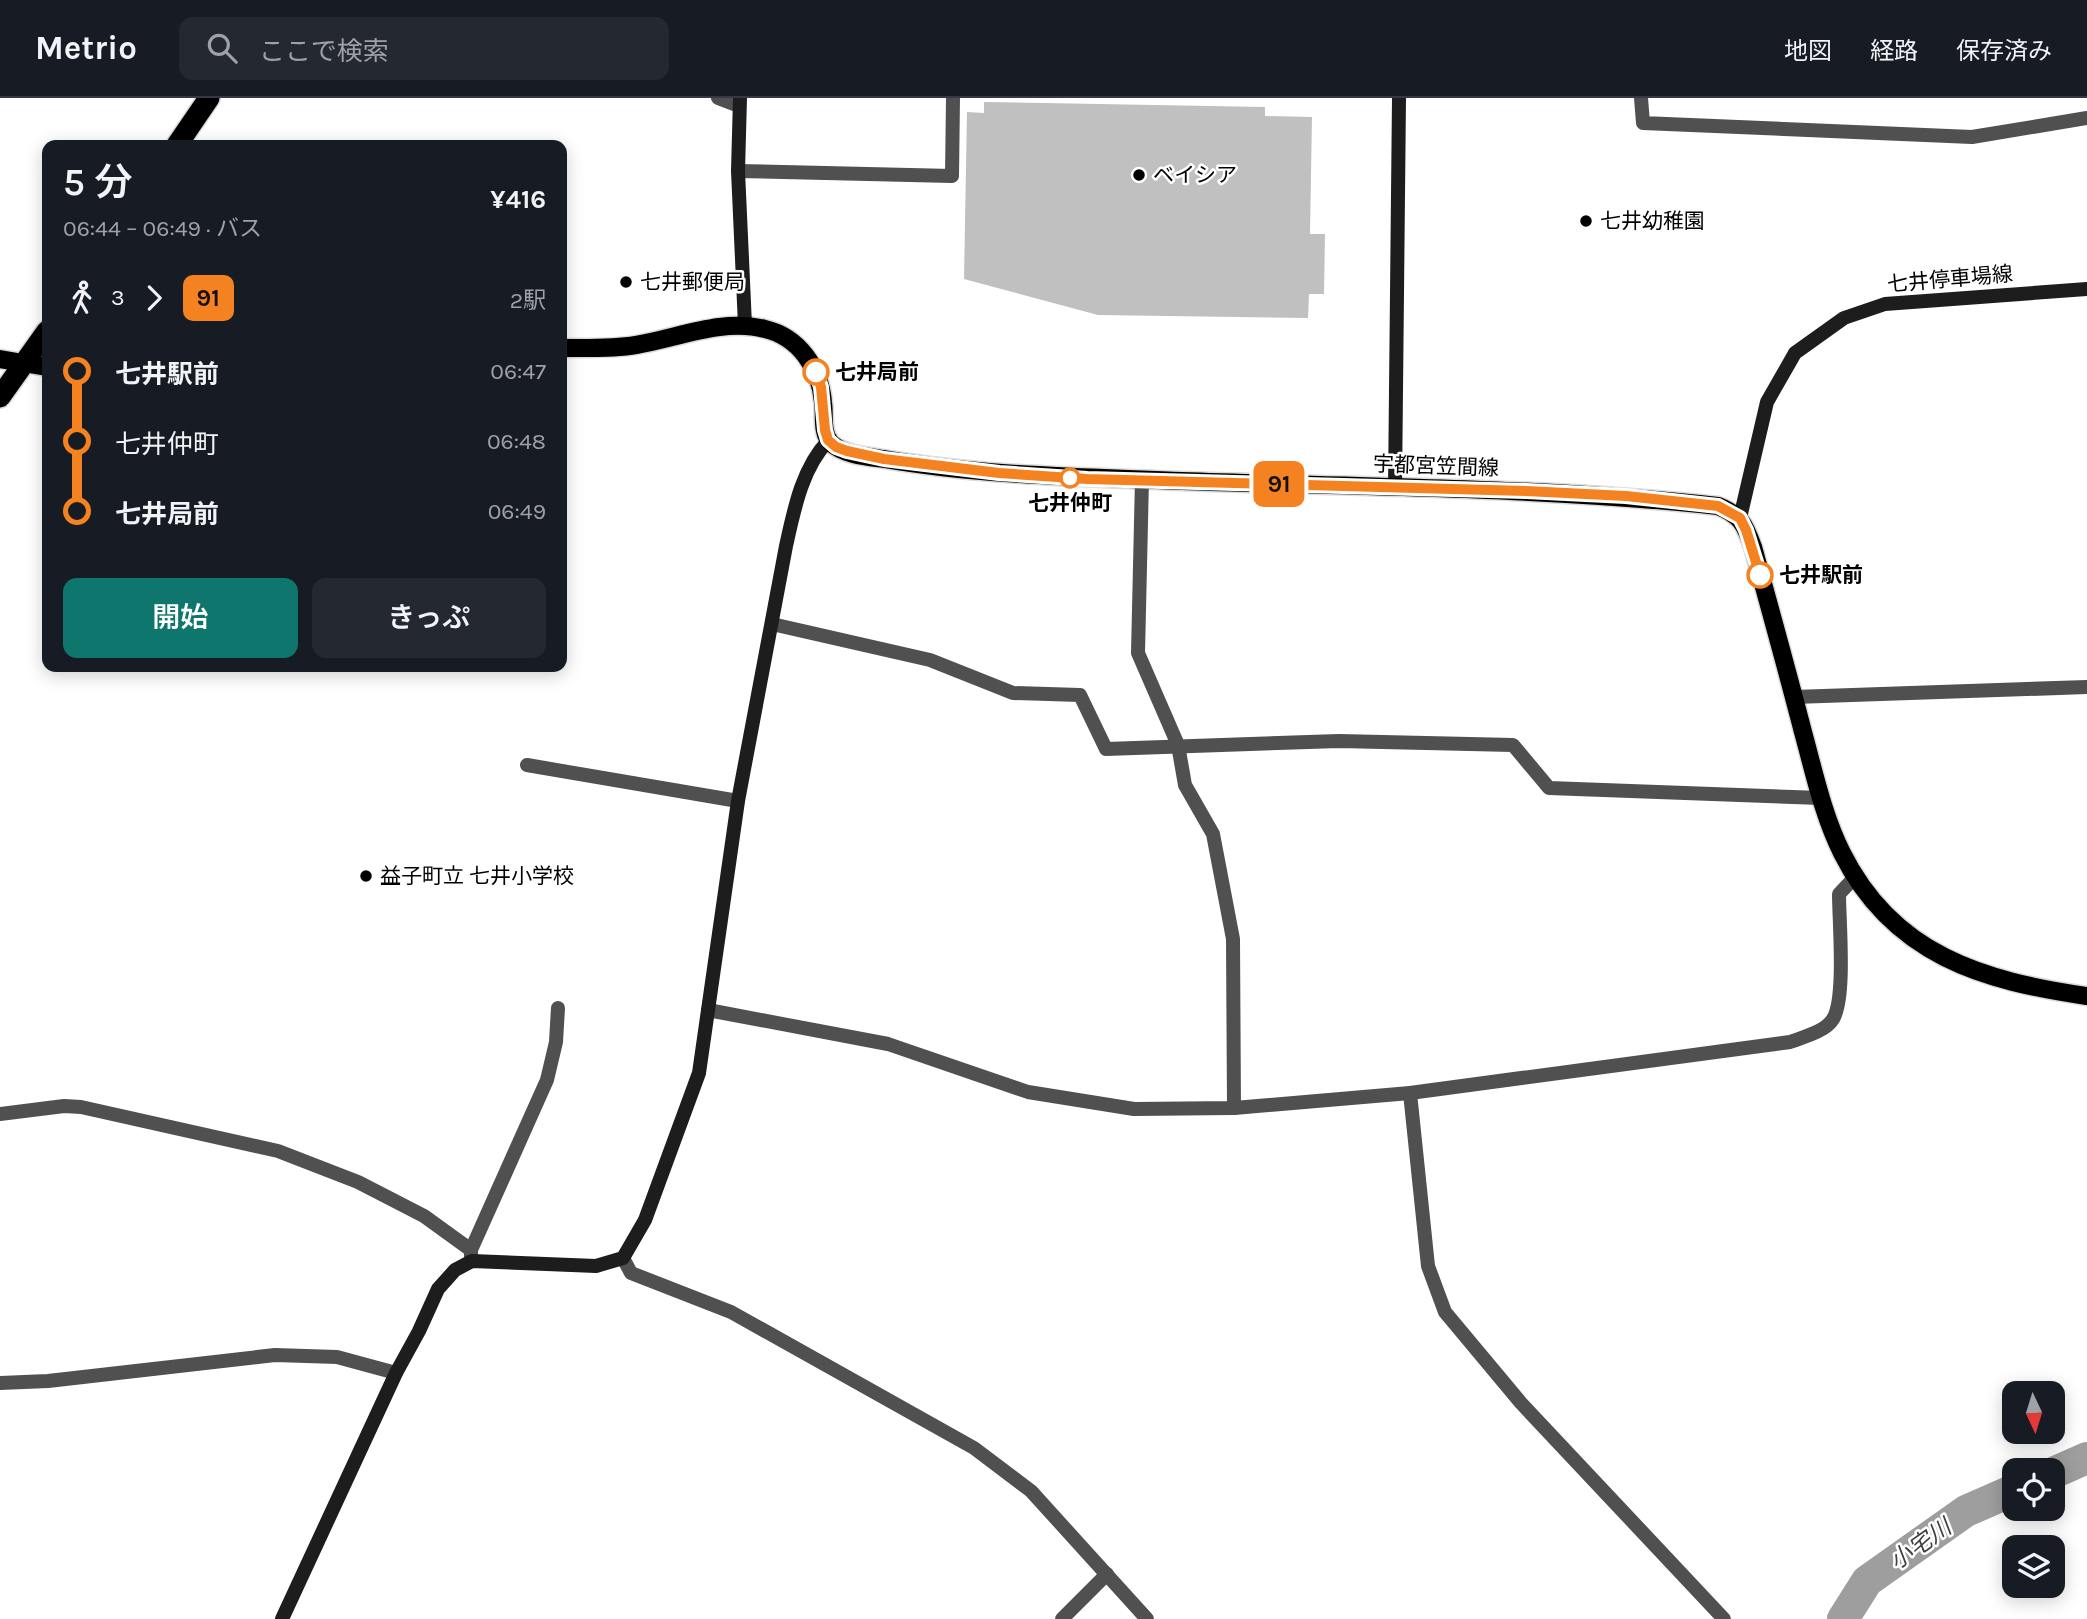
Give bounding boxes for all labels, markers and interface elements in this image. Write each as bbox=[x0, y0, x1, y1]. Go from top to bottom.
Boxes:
search box bbox=[179, 17, 669, 80]
text: Metrio bbox=[35, 29, 137, 67]
icon: search bbox=[203, 29, 241, 67]
text: ここで検索 bbox=[259, 36, 389, 67]
text: 地図 bbox=[1784, 37, 1832, 65]
text: 経路 bbox=[1870, 37, 1918, 65]
text: 保存済み bbox=[1956, 37, 2052, 65]
text: 5 分 bbox=[63, 160, 132, 205]
place label: ベイシア bbox=[1153, 163, 1237, 187]
marker: ベイシア bbox=[1131, 167, 1147, 183]
text: ¥416 bbox=[490, 184, 546, 215]
place label: 七井幼稚園 bbox=[1600, 209, 1705, 233]
marker: 七井幼稚園 bbox=[1578, 213, 1594, 229]
text: 06:44 – 06:49 · バス bbox=[63, 215, 262, 242]
street label: 七井停車場線 bbox=[1886, 262, 2014, 296]
place label: 七井郵便局 bbox=[640, 270, 745, 294]
marker: 七井郵便局 bbox=[618, 274, 634, 290]
icon: walk bbox=[63, 279, 101, 317]
icon: forward bbox=[135, 279, 173, 317]
text: 3 bbox=[111, 284, 125, 311]
text: 91 bbox=[197, 284, 220, 312]
text: 2駅 bbox=[510, 287, 546, 314]
text: 06:47 bbox=[490, 358, 546, 385]
text: 七井駅前 bbox=[115, 359, 219, 390]
marker: 七井局前 bbox=[803, 359, 829, 385]
place label: 七井局前 bbox=[835, 360, 919, 384]
text: 06:48 bbox=[487, 428, 546, 455]
text: 七井仲町 bbox=[115, 429, 219, 460]
street label: 宇都宮笠間線 bbox=[1373, 452, 1499, 480]
line badge: 91 bbox=[1248, 461, 1310, 507]
marker: 七井仲町 bbox=[1060, 468, 1080, 488]
text: 91 bbox=[1267, 470, 1291, 498]
place label: 七井仲町 bbox=[1028, 491, 1112, 515]
text: 06:49 bbox=[488, 498, 546, 525]
text: 七井局前 bbox=[115, 499, 219, 530]
marker: 七井駅前 bbox=[1747, 562, 1773, 588]
place label: 七井駅前 bbox=[1779, 563, 1863, 587]
button: 開始 bbox=[63, 578, 298, 658]
button: きっぷ bbox=[312, 578, 546, 658]
place label: 益子町立 七井小学校 bbox=[380, 864, 574, 888]
marker: 益子町立 七井小学校 bbox=[358, 868, 374, 884]
north arrow bbox=[2002, 1381, 2065, 1444]
map controls bbox=[2002, 1381, 2065, 1598]
button: locate bbox=[2002, 1458, 2065, 1521]
water label: 小宅川 bbox=[1884, 1512, 1959, 1575]
button: layers bbox=[2002, 1535, 2065, 1598]

